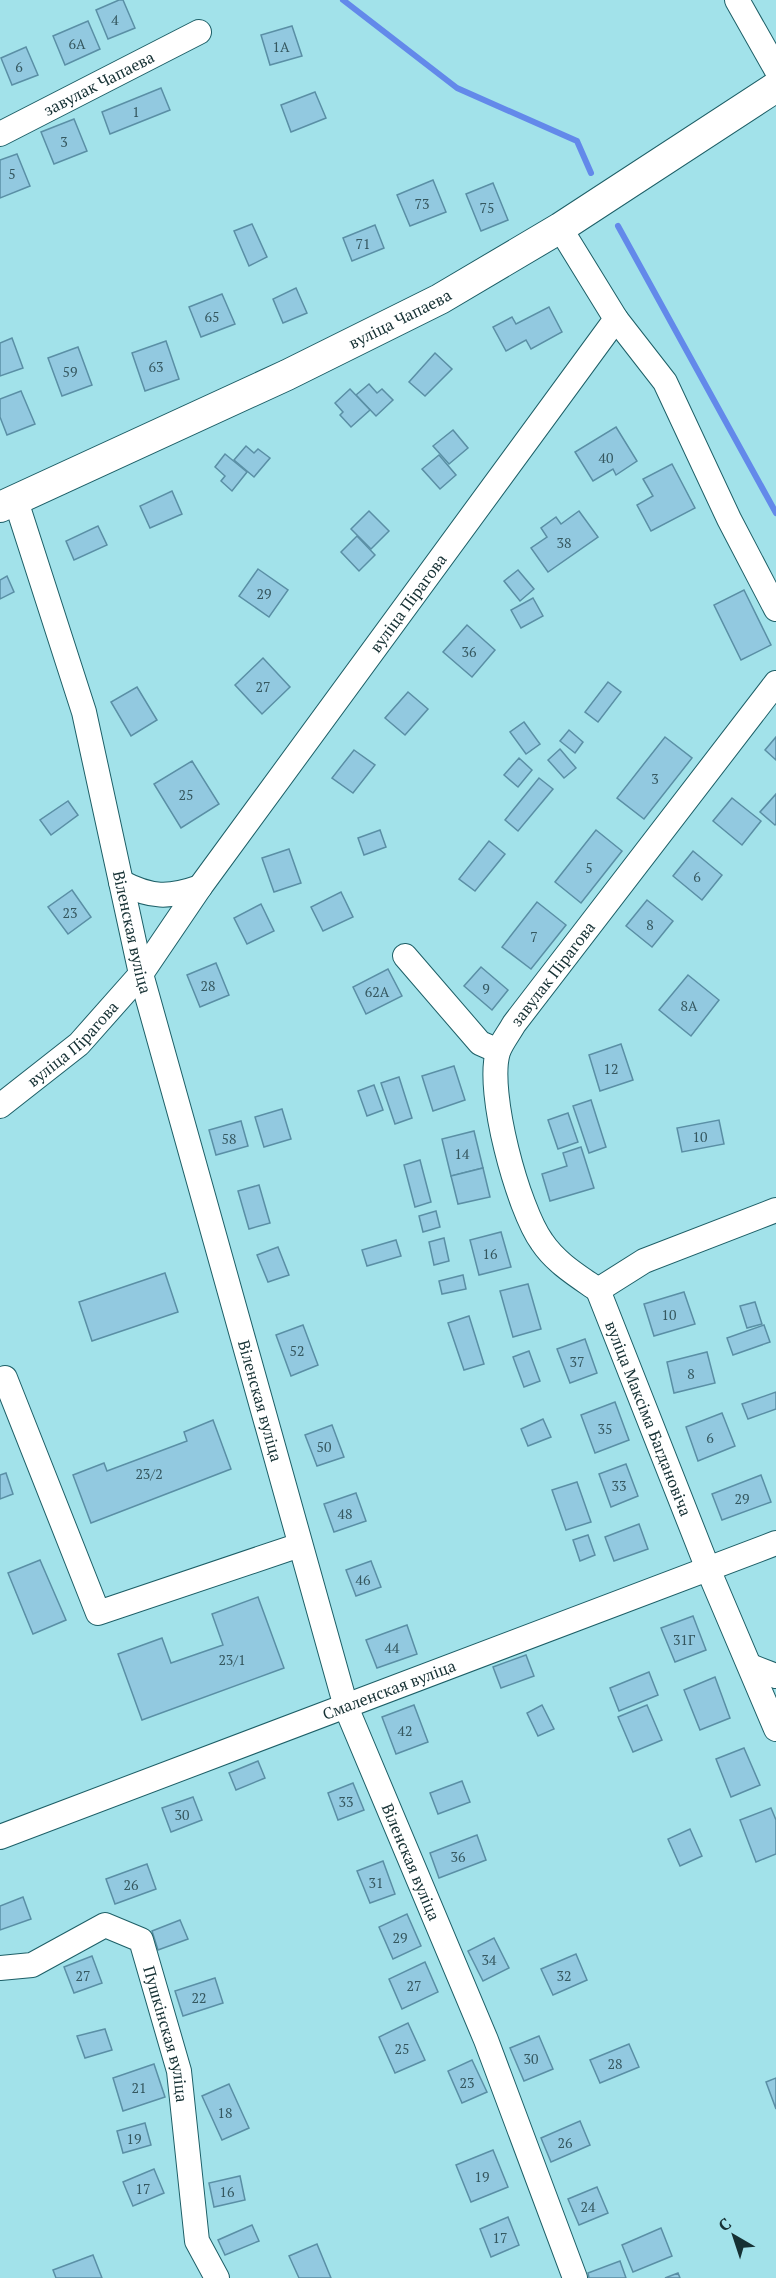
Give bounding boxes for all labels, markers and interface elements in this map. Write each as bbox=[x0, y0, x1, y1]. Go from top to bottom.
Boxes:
house number: 4 bbox=[111, 10, 119, 29]
house number: 6А bbox=[68, 34, 86, 53]
house number: 1А bbox=[272, 37, 290, 56]
street label: завулак Чапаева bbox=[39, 46, 158, 121]
house number: 6 bbox=[15, 57, 23, 76]
house number: 1 bbox=[132, 102, 140, 121]
house number: 3 bbox=[60, 132, 68, 151]
house number: 5 bbox=[8, 164, 16, 183]
house number: 73 bbox=[415, 194, 429, 213]
house number: 75 bbox=[480, 198, 494, 217]
house number: 71 bbox=[356, 234, 370, 253]
street label: вуліца Чапаева bbox=[345, 284, 455, 354]
house number: 65 bbox=[205, 307, 219, 326]
house number: 63 bbox=[149, 357, 163, 376]
house number: 59 bbox=[63, 362, 77, 381]
house number: 40 bbox=[599, 448, 613, 467]
house number: 38 bbox=[557, 533, 571, 552]
street label: вуліца Пірагова bbox=[364, 549, 451, 657]
house number: 29 bbox=[257, 584, 271, 603]
house number: 36 bbox=[462, 642, 477, 661]
house number: 27 bbox=[256, 677, 270, 696]
house number: 3 bbox=[651, 769, 659, 788]
house number: 25 bbox=[179, 785, 193, 804]
house number: 5 bbox=[585, 858, 593, 877]
house number: 6 bbox=[693, 867, 701, 886]
street label: Віленская вуліца bbox=[108, 869, 157, 996]
house number: 23 bbox=[63, 903, 77, 922]
house number: 8 bbox=[646, 915, 654, 934]
street label: завулак Пірагова bbox=[505, 917, 600, 1031]
house number: 7 bbox=[530, 927, 538, 946]
house number: 28 bbox=[201, 976, 215, 995]
house number: 9 bbox=[482, 979, 490, 998]
house number: 62А bbox=[365, 982, 390, 1001]
street label: вуліца Пірагова bbox=[23, 996, 123, 1092]
house number: 8А bbox=[680, 996, 698, 1015]
house number: 12 bbox=[604, 1059, 618, 1078]
house number: 10 bbox=[693, 1127, 707, 1146]
house number: 58 bbox=[222, 1129, 236, 1148]
house number: 14 bbox=[455, 1144, 470, 1163]
house number: 16 bbox=[483, 1244, 498, 1263]
house number: 10 bbox=[662, 1305, 676, 1324]
street label: вуліца Максіма Багдановіча bbox=[600, 1317, 697, 1519]
street label: Віленская вуліца bbox=[233, 1337, 288, 1464]
house number: 52 bbox=[290, 1341, 304, 1360]
house number: 37 bbox=[570, 1352, 584, 1371]
house number: 8 bbox=[687, 1364, 695, 1383]
house number: 35 bbox=[598, 1419, 612, 1438]
house number: 6 bbox=[706, 1428, 714, 1447]
house number: 50 bbox=[317, 1437, 331, 1456]
house number: 23/2 bbox=[135, 1464, 163, 1483]
house number: 33 bbox=[612, 1476, 626, 1495]
house number: 29 bbox=[735, 1489, 749, 1508]
house number: 48 bbox=[338, 1504, 352, 1523]
house number: 46 bbox=[356, 1570, 371, 1589]
house number: 31Г bbox=[673, 1630, 695, 1649]
house number: 44 bbox=[385, 1638, 400, 1657]
house number: 23/1 bbox=[218, 1650, 246, 1669]
street label: Смаленская вуліца bbox=[319, 1654, 459, 1725]
house number: 42 bbox=[398, 1721, 412, 1740]
house number: 33 bbox=[339, 1792, 353, 1811]
street label: Віленская вуліца bbox=[377, 1800, 446, 1924]
house number: 30 bbox=[175, 1805, 189, 1824]
house number: 36 bbox=[451, 1847, 466, 1866]
house number: 31 bbox=[369, 1873, 383, 1892]
house number: 26 bbox=[124, 1875, 139, 1894]
house number: 29 bbox=[393, 1928, 407, 1947]
house number: 34 bbox=[482, 1950, 497, 1969]
street label: Пушкінская вуліца bbox=[138, 1963, 193, 2103]
house number: 27 bbox=[76, 1966, 90, 1985]
house number: 32 bbox=[557, 1966, 571, 1985]
house number: 27 bbox=[407, 1976, 421, 1995]
house number: 22 bbox=[192, 1988, 206, 2007]
house number: 25 bbox=[395, 2039, 409, 2058]
house number: 30 bbox=[524, 2049, 538, 2068]
house number: 28 bbox=[608, 2054, 622, 2073]
house number: 23 bbox=[460, 2073, 474, 2092]
house number: 21 bbox=[132, 2078, 146, 2097]
house number: 18 bbox=[218, 2103, 232, 2122]
house number: 19 bbox=[127, 2129, 141, 2148]
house number: 26 bbox=[558, 2133, 573, 2152]
house number: 19 bbox=[475, 2167, 489, 2186]
house number: 17 bbox=[136, 2179, 150, 2198]
house number: 16 bbox=[220, 2182, 235, 2201]
house number: 24 bbox=[581, 2197, 596, 2216]
north arrow bbox=[704, 2206, 764, 2266]
text: С bbox=[714, 2213, 736, 2236]
house number: 17 bbox=[493, 2228, 507, 2247]

